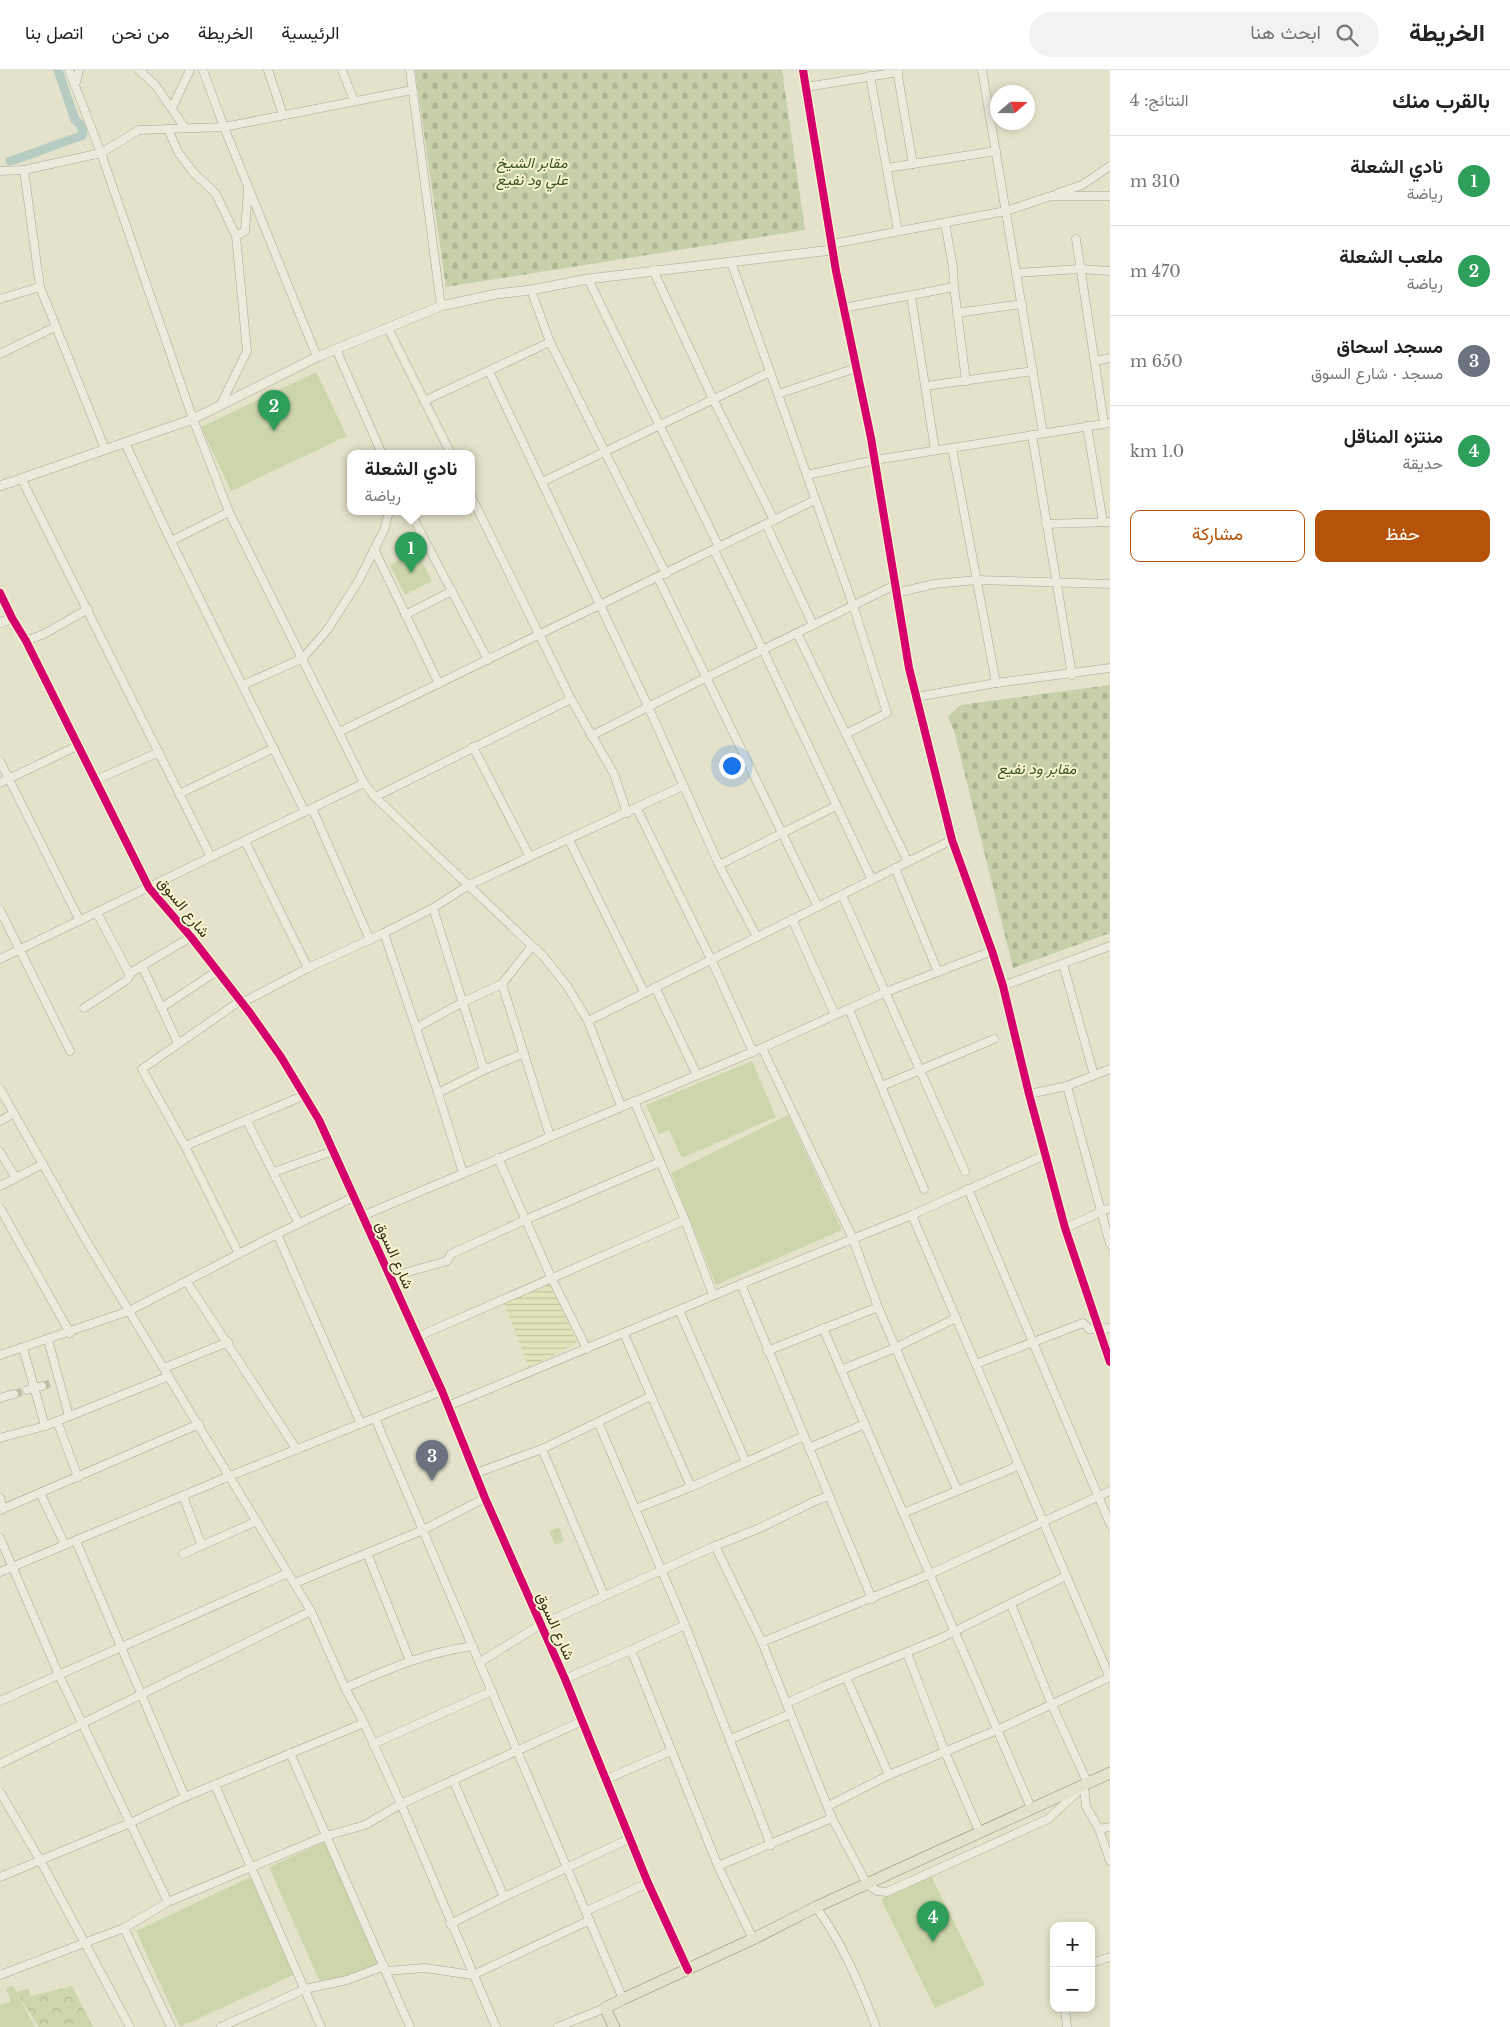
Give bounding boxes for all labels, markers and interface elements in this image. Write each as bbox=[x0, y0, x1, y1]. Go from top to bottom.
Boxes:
search box bbox=[1029, 12, 1379, 57]
text: الخريطة bbox=[1409, 18, 1485, 47]
text: ابحث هنا bbox=[1250, 21, 1321, 44]
icon: search bbox=[1333, 21, 1361, 49]
text: اتصل بنا bbox=[25, 22, 83, 44]
text: من نحن bbox=[111, 22, 170, 44]
text: الخريطة bbox=[198, 22, 253, 44]
text: الرئيسية bbox=[281, 22, 340, 44]
north arrow bbox=[990, 85, 1035, 130]
text: بالقرب منك bbox=[1392, 88, 1490, 114]
text: النتائج: 4 bbox=[1130, 90, 1188, 110]
park label: مقابر الشيخ علي ود نفيع bbox=[496, 153, 569, 192]
text: نادي الشعلة bbox=[1350, 155, 1443, 178]
text: 310 m bbox=[1130, 171, 1180, 191]
text: 1 bbox=[1471, 171, 1478, 191]
text: رياضة bbox=[1407, 183, 1443, 203]
text: ملعب الشعلة bbox=[1339, 245, 1443, 268]
text: 470 m bbox=[1130, 261, 1181, 281]
text: 2 bbox=[1469, 261, 1479, 281]
text: رياضة bbox=[1407, 273, 1443, 293]
text: مسجد اسحاق bbox=[1337, 335, 1443, 358]
text: 650 m bbox=[1130, 351, 1183, 371]
text: 3 bbox=[1469, 351, 1479, 371]
text: مسجد · شارع السوق bbox=[1311, 363, 1443, 383]
pin: 2 bbox=[258, 390, 290, 431]
text: منتزه المناقل bbox=[1344, 425, 1443, 448]
text: 1.0 km bbox=[1130, 441, 1184, 461]
text: 4 bbox=[1469, 441, 1479, 461]
popup bbox=[347, 450, 475, 515]
text: حديقة bbox=[1403, 453, 1443, 473]
text: نادي الشعلة bbox=[365, 457, 457, 480]
text: رياضة bbox=[365, 485, 401, 505]
button: مشاركة bbox=[1130, 510, 1305, 562]
button: حفظ bbox=[1315, 510, 1490, 562]
pin: 1 bbox=[395, 532, 427, 573]
your location bbox=[719, 753, 745, 779]
park label: مقابر ود نفيع bbox=[998, 759, 1077, 780]
street label: شارع السوق bbox=[152, 873, 214, 942]
street label: شارع السوق bbox=[370, 1218, 418, 1293]
pin: 3 bbox=[416, 1440, 448, 1481]
street label: شارع السوق bbox=[531, 1589, 579, 1664]
pin: 4 bbox=[917, 1901, 949, 1942]
map controls bbox=[1050, 1922, 1095, 2012]
button: + bbox=[1050, 1922, 1095, 1967]
button: − bbox=[1050, 1967, 1095, 2012]

